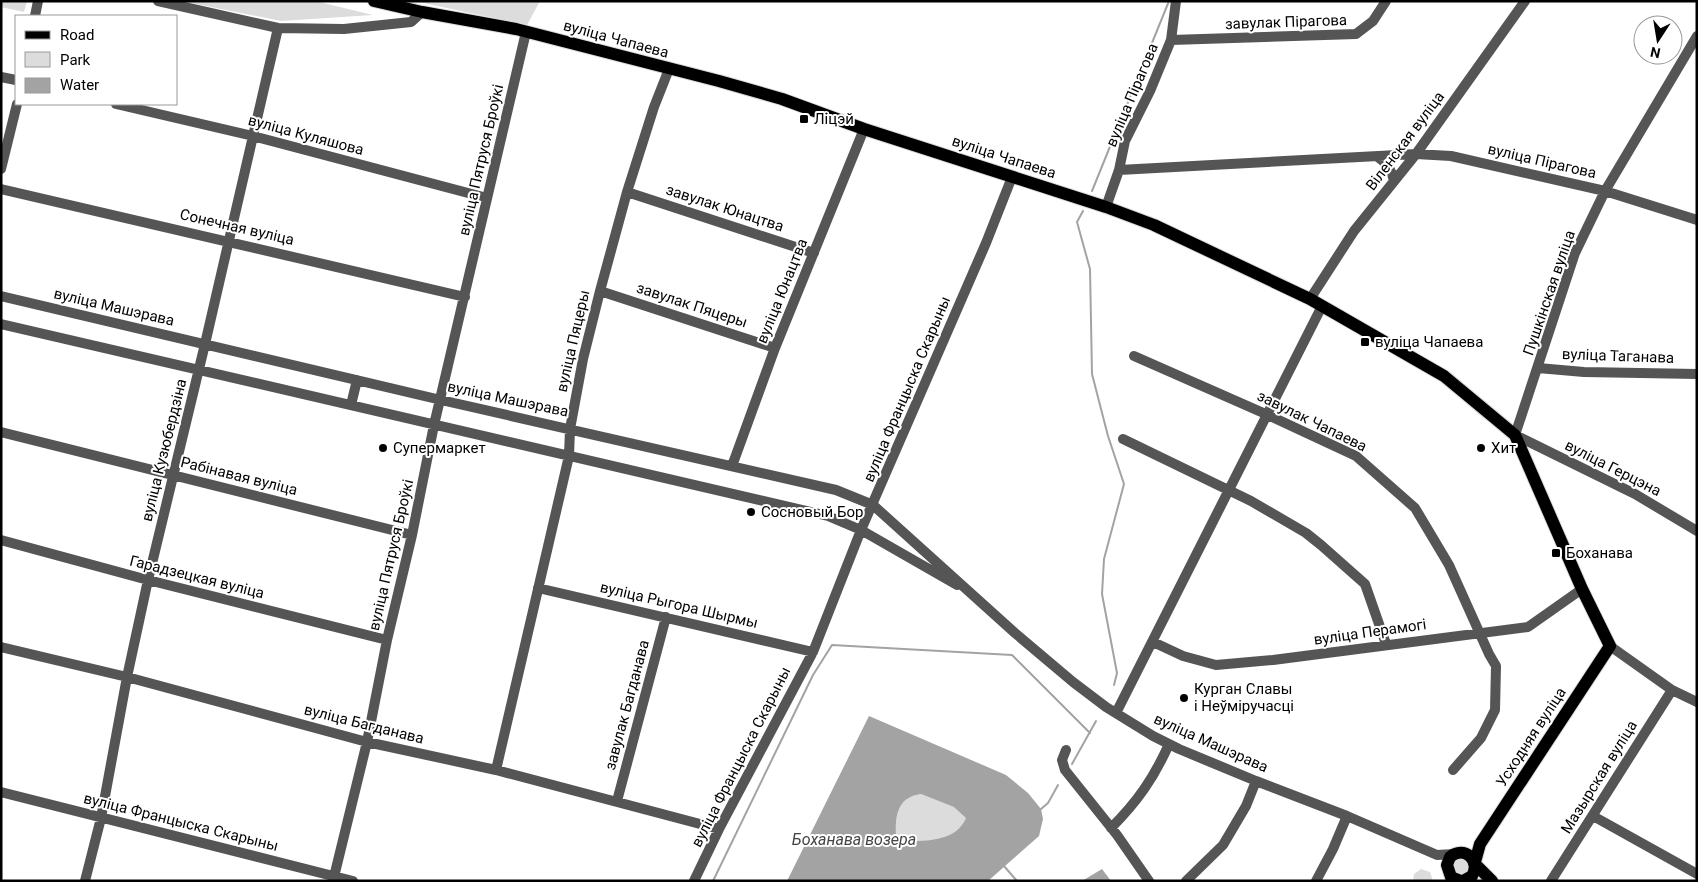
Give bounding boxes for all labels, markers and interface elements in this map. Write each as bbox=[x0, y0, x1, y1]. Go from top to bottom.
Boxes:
street label: завулак Пірагова bbox=[1225, 11, 1347, 33]
legend bbox=[15, 15, 178, 105]
north arrow bbox=[1633, 15, 1683, 65]
street label: вуліца Чапаева bbox=[561, 16, 671, 62]
text: Road bbox=[60, 26, 94, 44]
street label: вуліца Пірагова bbox=[1102, 41, 1162, 149]
text: N bbox=[1649, 44, 1662, 62]
text: Park bbox=[60, 51, 91, 69]
text: Water bbox=[60, 76, 99, 94]
street label: вуліца Пятруся Броўкі bbox=[455, 83, 507, 237]
street label: Віленская вуліца bbox=[1362, 88, 1448, 194]
place label: Ліцэй bbox=[814, 110, 854, 128]
street label: вуліца Куляшова bbox=[246, 111, 366, 159]
marker: Ліцэй bbox=[798, 113, 810, 125]
street label: вуліца Чапаева bbox=[950, 132, 1058, 182]
street label: вуліца Пірагова bbox=[1486, 140, 1598, 182]
street label: завулак Юнацтва bbox=[664, 180, 786, 236]
street label: Сонечная вуліца bbox=[178, 205, 296, 249]
street label: Пушкінская вуліца bbox=[1519, 228, 1579, 358]
street label: вуліца Юнацтва bbox=[753, 236, 811, 346]
street label: завулак Пяцеры bbox=[634, 279, 750, 331]
street label: вуліца Машэрава bbox=[52, 284, 176, 330]
street label: вуліца Пяцеры bbox=[553, 288, 593, 394]
street label: вуліца Францыска Скарыны bbox=[860, 293, 954, 485]
place label: вуліца Чапаева bbox=[1375, 333, 1483, 351]
marker: вуліца Чапаева bbox=[1359, 336, 1371, 348]
street label: вуліца Таганава bbox=[1562, 345, 1674, 367]
street label: вуліца Кузюбердзіна bbox=[138, 377, 190, 523]
street label: вуліца Машэрава bbox=[446, 377, 570, 421]
street label: завулак Чапаева bbox=[1254, 387, 1370, 455]
street label: вуліца Герцэна bbox=[1562, 436, 1664, 500]
place label: Супермаркет bbox=[393, 439, 486, 457]
place label: Хит bbox=[1491, 439, 1516, 457]
marker: Супермаркет bbox=[377, 442, 389, 454]
marker: Хит bbox=[1475, 442, 1487, 454]
street label: Рабінавая вуліца bbox=[179, 453, 299, 499]
street label: вуліца Пятруся Броўкі bbox=[365, 478, 417, 632]
place label: Сосновый Бор bbox=[761, 503, 863, 521]
marker: Сосновый Бор bbox=[745, 506, 757, 518]
place label: Боханава bbox=[1566, 544, 1633, 562]
marker: Боханава bbox=[1550, 547, 1562, 559]
street label: Гарадзецкая вуліца bbox=[128, 552, 266, 602]
street label: вуліца Рыгора Шырмы bbox=[598, 578, 760, 632]
street label: вуліца Перамогі bbox=[1313, 615, 1427, 649]
street label: завулак Багданава bbox=[601, 638, 653, 772]
street label: вуліца Францыска Скарыны bbox=[688, 664, 794, 850]
place label: Курган Славы і Неўміручасці bbox=[1194, 680, 1294, 715]
street label: Усходняя вуліца bbox=[1492, 684, 1570, 790]
marker: Курган Славы і Неўміручасці bbox=[1178, 692, 1190, 704]
street label: вуліца Багданава bbox=[302, 700, 426, 748]
street label: вуліца Машэрава bbox=[1151, 710, 1271, 776]
street label: Мазырская вуліца bbox=[1557, 717, 1641, 837]
street label: вуліца Францыска Скарыны bbox=[82, 789, 280, 855]
water label: Боханава возера bbox=[792, 830, 916, 849]

